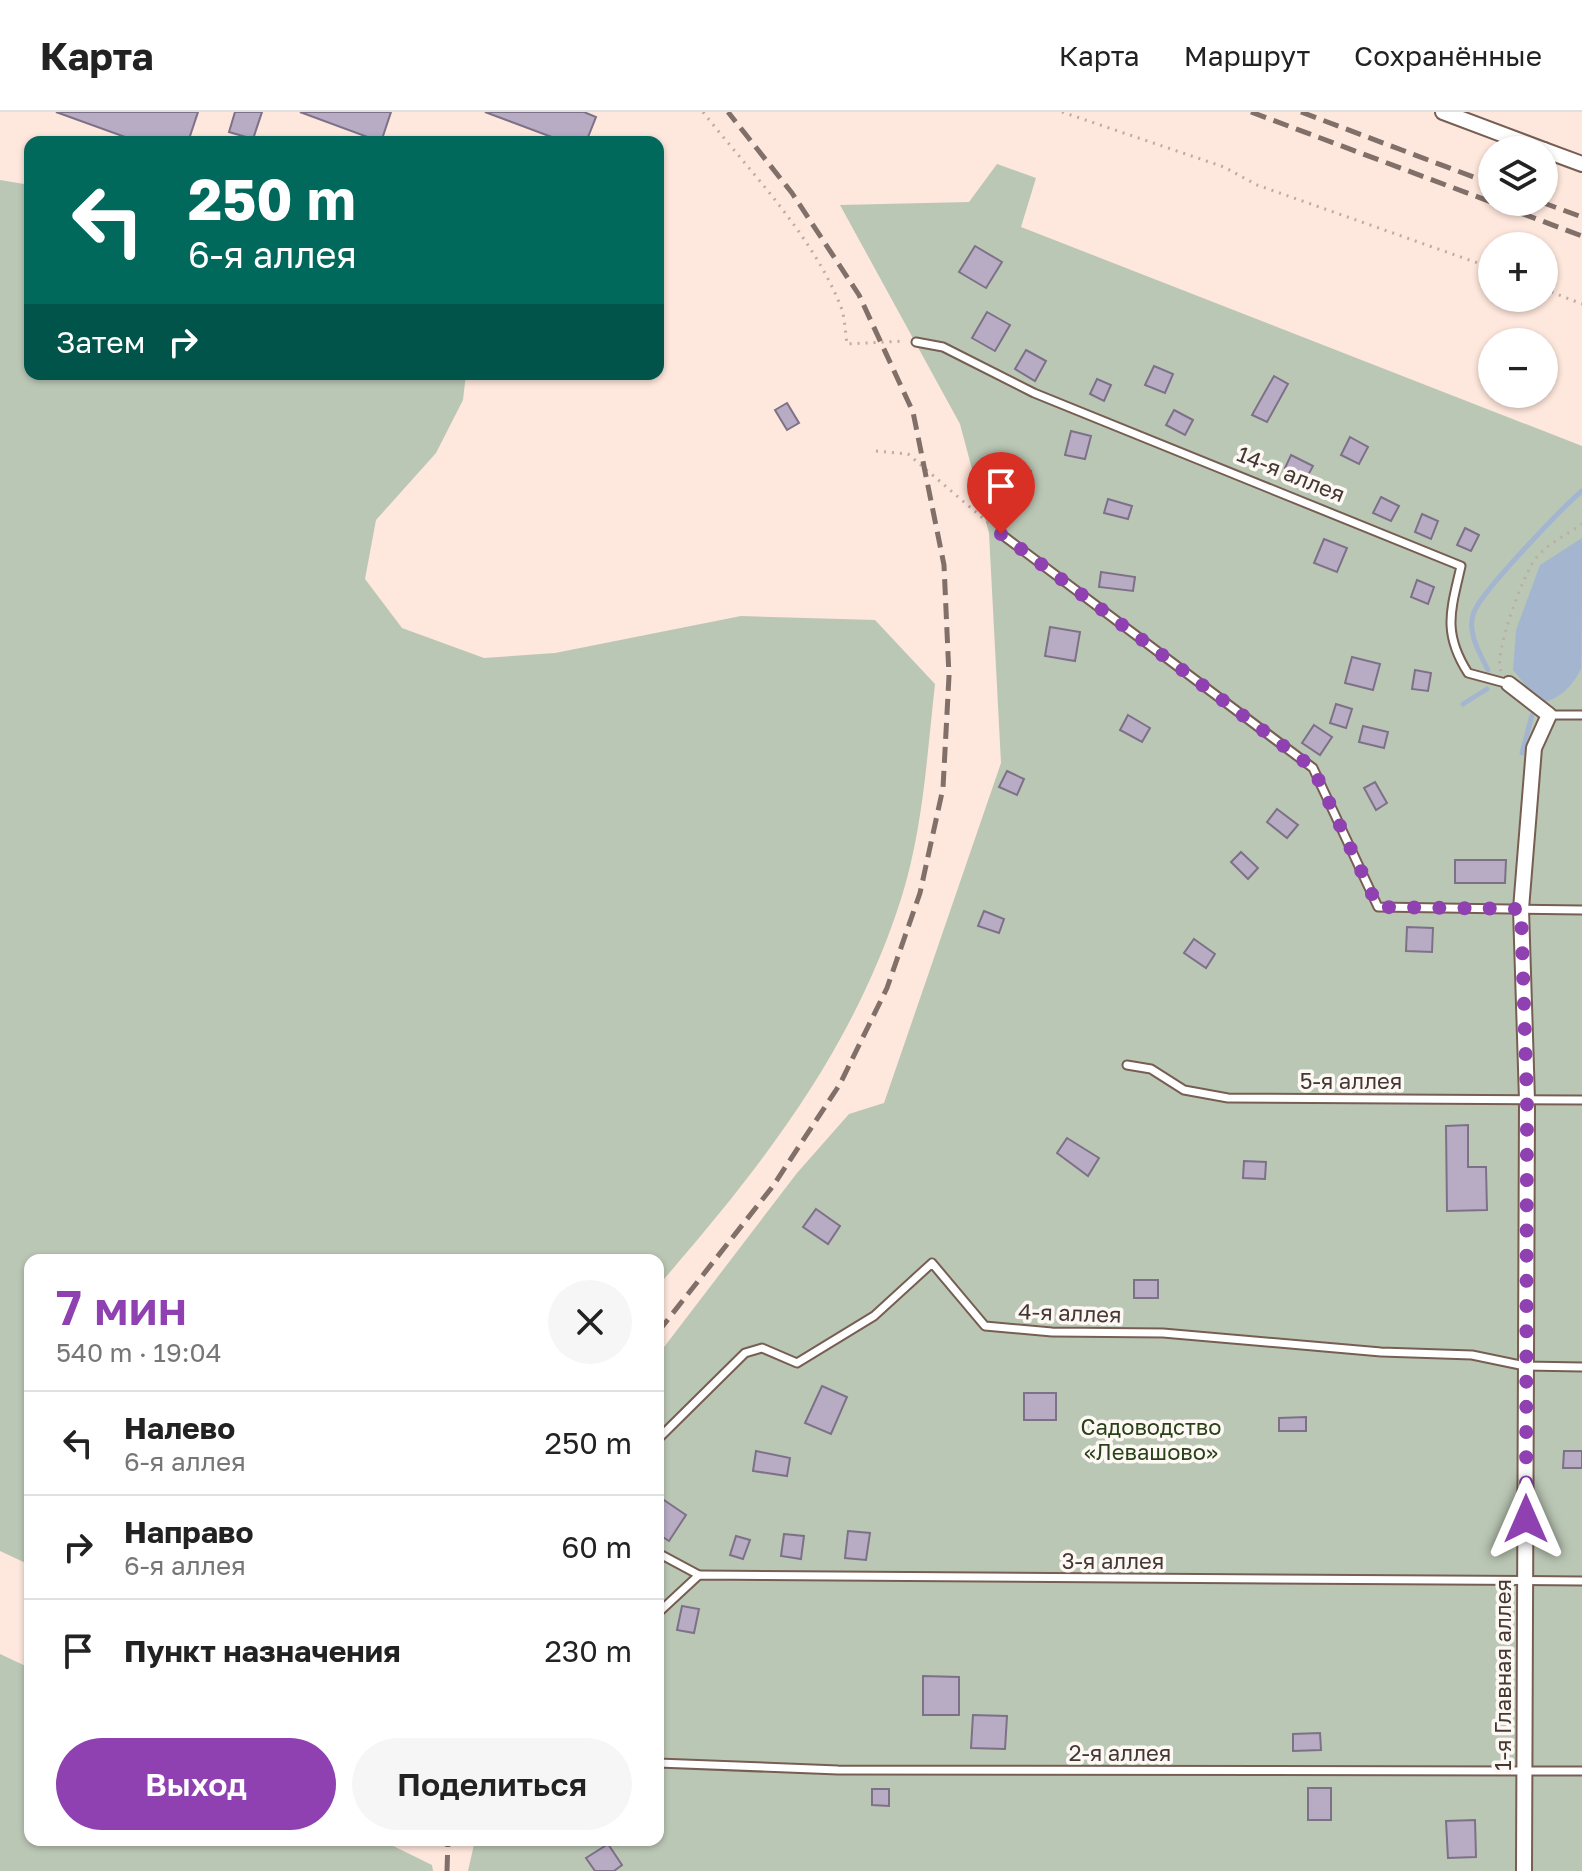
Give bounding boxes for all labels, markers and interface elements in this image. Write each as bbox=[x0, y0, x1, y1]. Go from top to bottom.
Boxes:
text: Карта bbox=[40, 33, 153, 78]
text: Карта bbox=[1059, 39, 1140, 72]
text: Маршрут bbox=[1184, 39, 1310, 72]
text: Сохранённые bbox=[1354, 39, 1542, 72]
map controls bbox=[1478, 136, 1558, 408]
button: layers bbox=[1478, 136, 1558, 216]
text: 250 m bbox=[188, 165, 356, 232]
icon: left bbox=[56, 168, 160, 272]
button: + bbox=[1478, 232, 1558, 312]
text: 6-я аллея bbox=[188, 233, 357, 276]
icon: right bbox=[161, 320, 205, 364]
text: Затем bbox=[56, 324, 145, 360]
button: − bbox=[1478, 328, 1558, 408]
street label: 14-я аллея bbox=[1233, 440, 1349, 507]
pin bbox=[967, 452, 1035, 534]
icon: arrive bbox=[979, 464, 1023, 508]
street label: 5-я аллея bbox=[1300, 1067, 1402, 1094]
text: 7 мин bbox=[56, 1278, 187, 1336]
button: close bbox=[548, 1280, 632, 1364]
street label: 4-я аллея bbox=[1018, 1297, 1122, 1328]
text: 540 m · 19:04 bbox=[56, 1337, 222, 1368]
text: Налево bbox=[124, 1410, 235, 1446]
park label: Садоводство «Левашово» bbox=[1080, 1413, 1222, 1465]
icon: left bbox=[56, 1421, 100, 1465]
text: 250 m bbox=[545, 1425, 632, 1461]
text: 6-я аллея bbox=[124, 1446, 246, 1477]
position arrow bbox=[1484, 1477, 1568, 1561]
text: Направо bbox=[124, 1514, 253, 1550]
icon: right bbox=[56, 1525, 100, 1569]
text: 60 m bbox=[561, 1529, 632, 1565]
street label: 3-я аллея bbox=[1062, 1547, 1164, 1574]
text: 6-я аллея bbox=[124, 1550, 246, 1581]
street label: 1-я Главная аллея bbox=[1489, 1579, 1516, 1771]
icon: arrive bbox=[56, 1629, 100, 1673]
text: Пункт назначения bbox=[124, 1633, 401, 1669]
text: 230 m bbox=[544, 1633, 632, 1669]
button: Выход bbox=[56, 1738, 336, 1830]
button: Поделиться bbox=[352, 1738, 632, 1830]
street label: 2-я аллея bbox=[1069, 1739, 1171, 1766]

